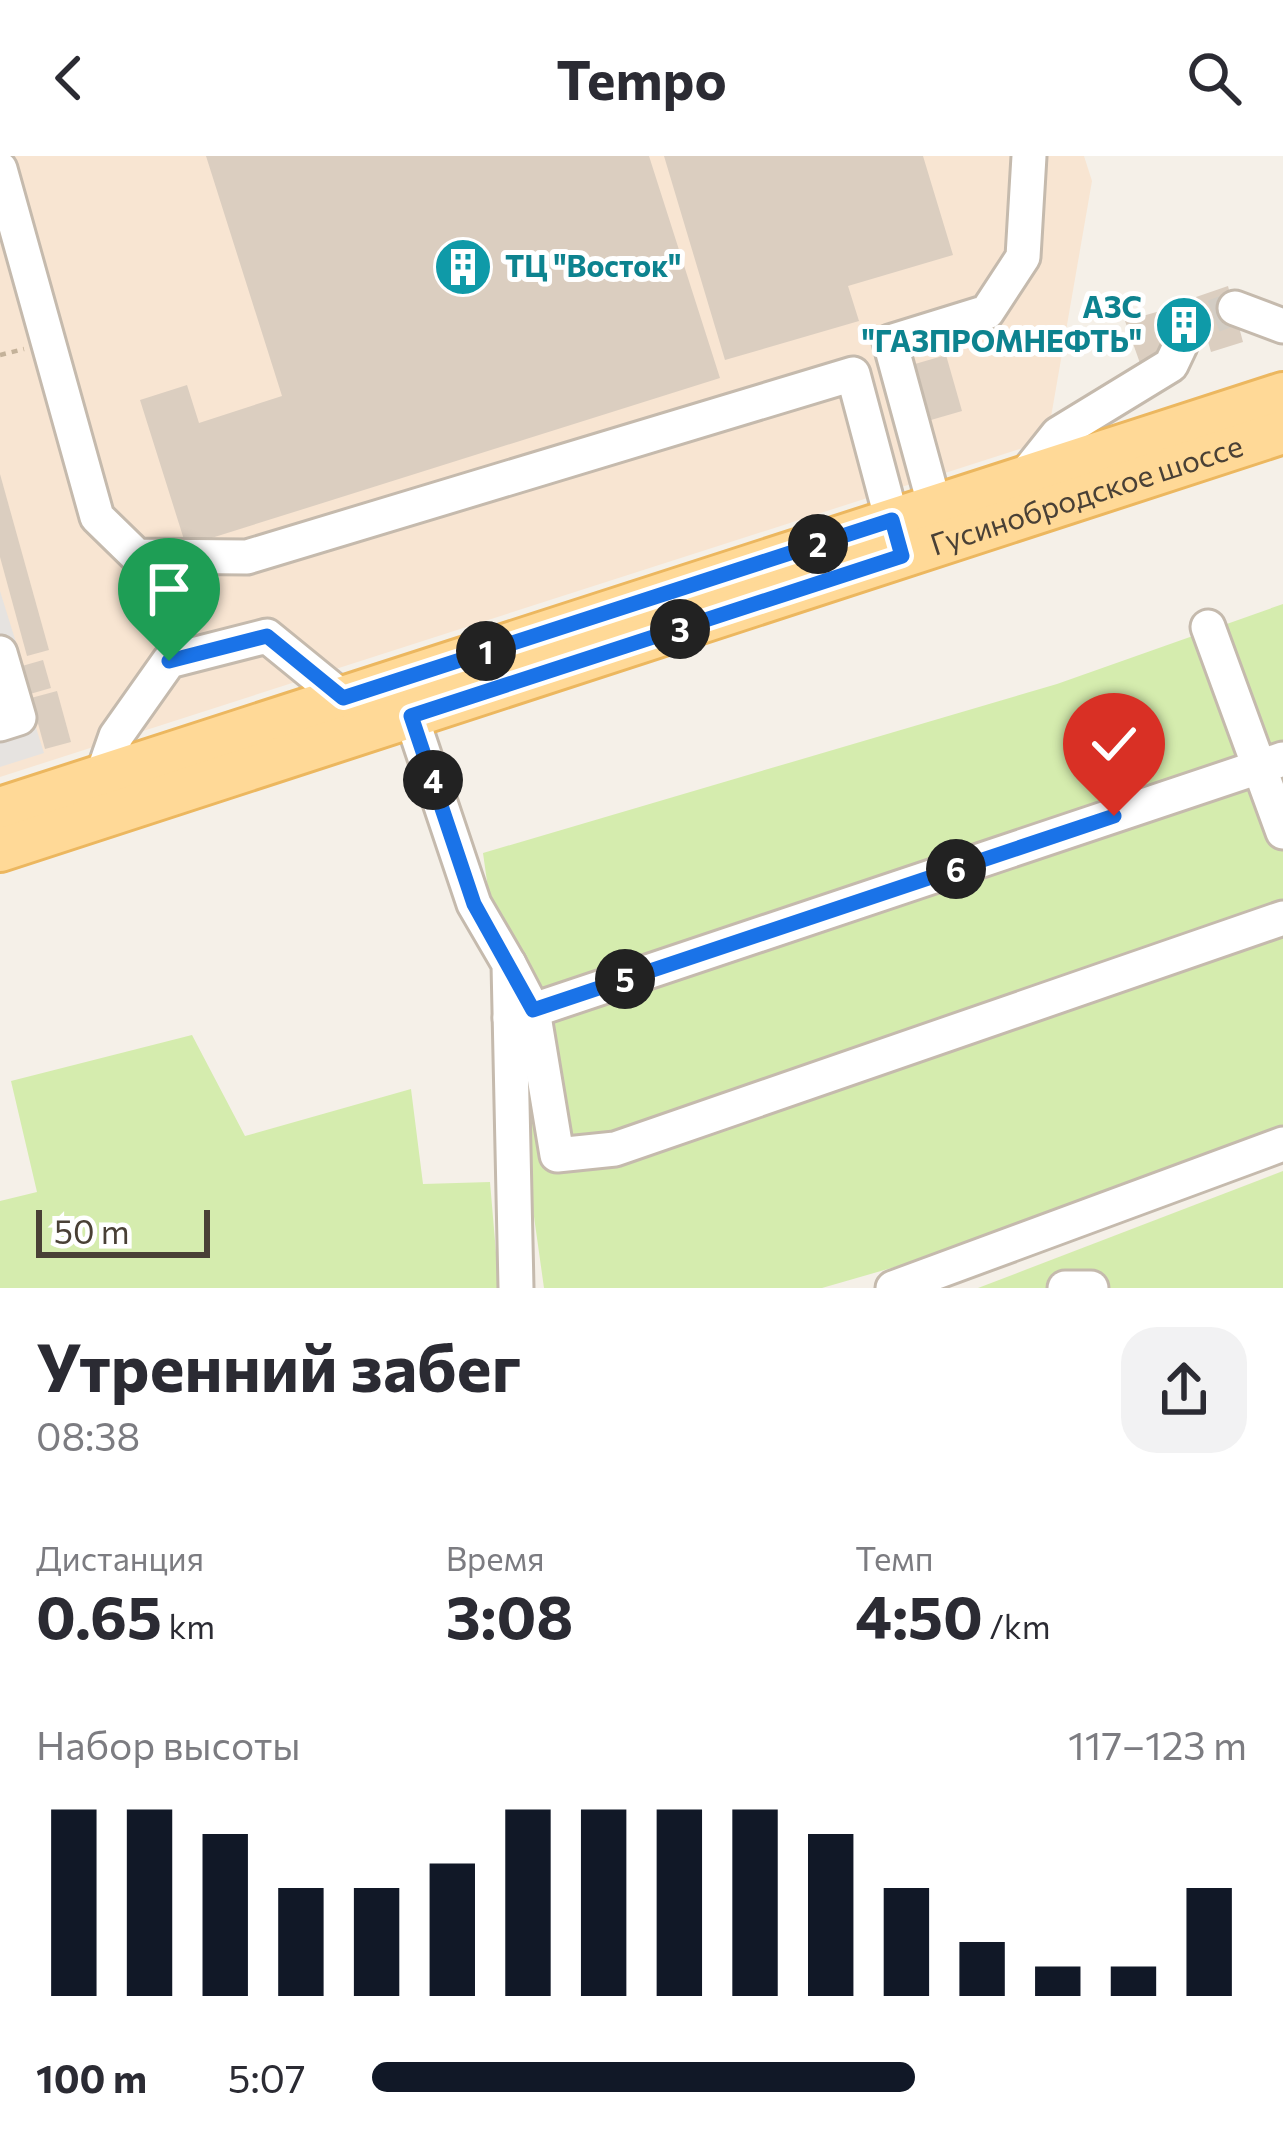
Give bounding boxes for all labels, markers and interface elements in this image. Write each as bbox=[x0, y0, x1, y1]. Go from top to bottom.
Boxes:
icon: back bbox=[36, 45, 102, 111]
text: Tempo bbox=[556, 45, 727, 111]
icon: search bbox=[1181, 45, 1247, 111]
building icon: ТЦ "Восток" bbox=[432, 236, 494, 298]
place label: ТЦ "Восток" bbox=[505, 246, 681, 283]
place label: АЗС "ГАЗПРОМНЕФТЬ" bbox=[862, 287, 1142, 358]
building icon: АЗС "ГАЗПРОМНЕФТЬ" bbox=[1153, 294, 1215, 356]
street label: Гусинобродское шоссе bbox=[925, 425, 1247, 562]
pin: 2 bbox=[788, 514, 848, 574]
text: 2 bbox=[809, 523, 827, 564]
pin bbox=[118, 538, 220, 661]
icon: arrive bbox=[136, 556, 202, 622]
pin: 3 bbox=[650, 599, 710, 659]
text: 3 bbox=[670, 608, 690, 649]
pin: 1 bbox=[456, 621, 516, 681]
text: 1 bbox=[479, 630, 493, 671]
pin bbox=[1063, 693, 1165, 816]
icon: check bbox=[1081, 711, 1147, 777]
pin: 4 bbox=[403, 750, 463, 810]
text: 4 bbox=[423, 759, 443, 800]
pin: 6 bbox=[926, 839, 986, 899]
text: 6 bbox=[946, 848, 966, 889]
pin: 5 bbox=[595, 949, 655, 1009]
text: 5 bbox=[615, 958, 635, 999]
scale bar bbox=[36, 1204, 210, 1257]
text: 50 m bbox=[54, 1210, 130, 1251]
text: Утренний забег bbox=[36, 1325, 521, 1406]
button: share bbox=[1121, 1327, 1247, 1453]
text: 08:38 bbox=[36, 1411, 140, 1459]
text: Дистанция bbox=[36, 1537, 204, 1578]
text: Время bbox=[446, 1537, 545, 1578]
text: Темп bbox=[855, 1537, 934, 1578]
text: 0.65 bbox=[36, 1578, 162, 1651]
text: 3:08 bbox=[446, 1578, 573, 1651]
text: 4:50 bbox=[855, 1578, 983, 1651]
text: km bbox=[162, 1605, 215, 1646]
text: /km bbox=[983, 1605, 1051, 1646]
text: Набор высоты bbox=[36, 1720, 301, 1768]
text: 117–123 m bbox=[1068, 1720, 1247, 1768]
text: 100 m bbox=[36, 2053, 147, 2101]
text: 5:07 bbox=[228, 2053, 306, 2101]

